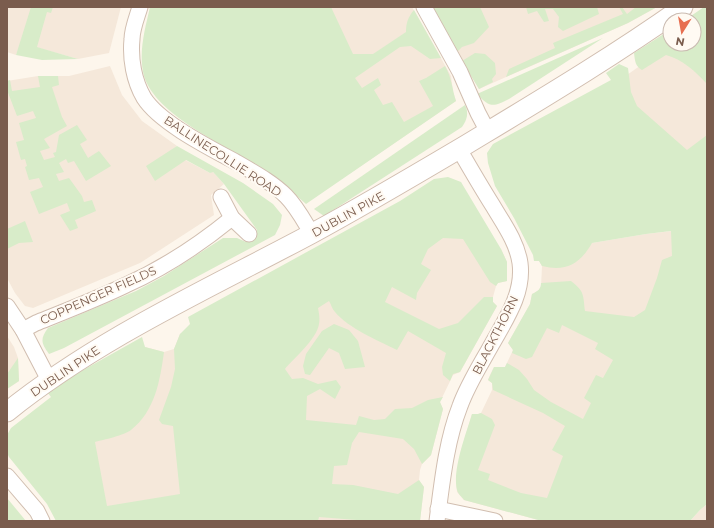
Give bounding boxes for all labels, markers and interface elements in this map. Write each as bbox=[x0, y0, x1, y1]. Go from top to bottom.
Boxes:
north arrow bbox=[662, 12, 702, 52]
text: N bbox=[674, 34, 686, 50]
street label: BALLINECOLLIE ROAD bbox=[161, 112, 285, 200]
street label: DUBLIN PIKE bbox=[309, 188, 387, 240]
street label: COPPENGER FIELDS bbox=[38, 263, 158, 327]
street label: BLACKTHORN bbox=[469, 293, 521, 377]
street label: DUBLIN PIKE bbox=[27, 342, 103, 400]

